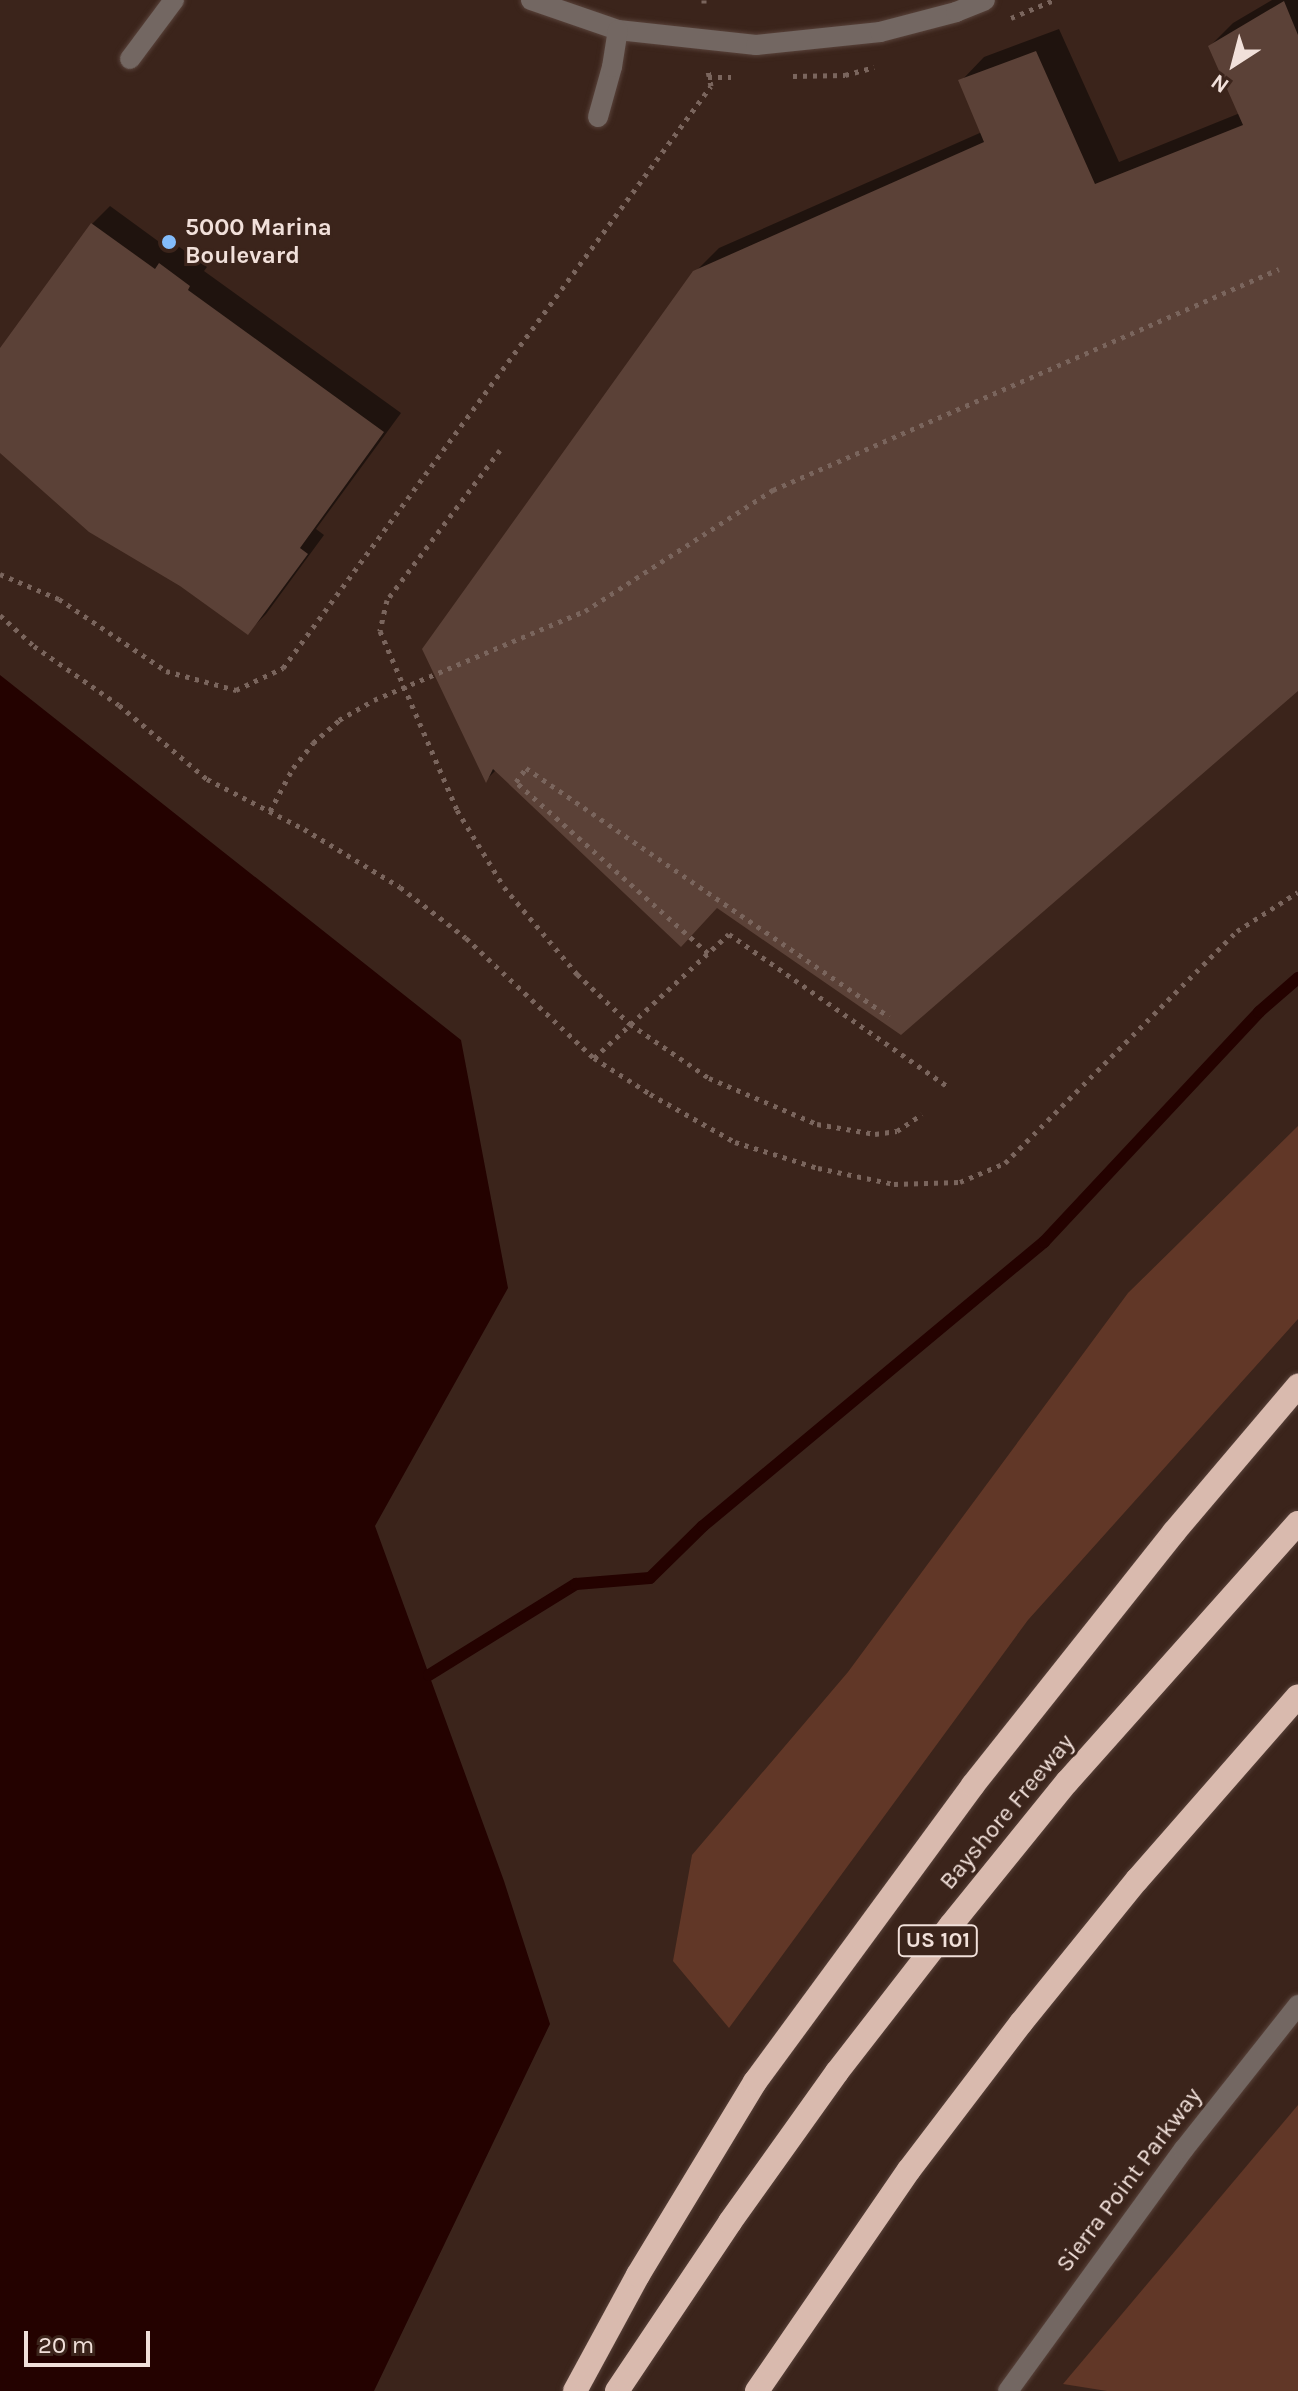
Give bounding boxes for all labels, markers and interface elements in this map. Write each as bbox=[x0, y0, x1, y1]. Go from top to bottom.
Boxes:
north arrow bbox=[1194, 24, 1274, 104]
text: N bbox=[1206, 68, 1234, 99]
place label: 5000 Marina Boulevard bbox=[185, 214, 332, 270]
marker: 5000 Marina Boulevard bbox=[160, 233, 178, 251]
street label: Bayshore Freeway bbox=[934, 1728, 1080, 1896]
road number: US 101 bbox=[896, 1923, 980, 1959]
street label: Sierra Point Parkway bbox=[1050, 2082, 1208, 2278]
scale bar bbox=[28, 2315, 154, 2365]
text: 20 m bbox=[38, 2331, 94, 2359]

